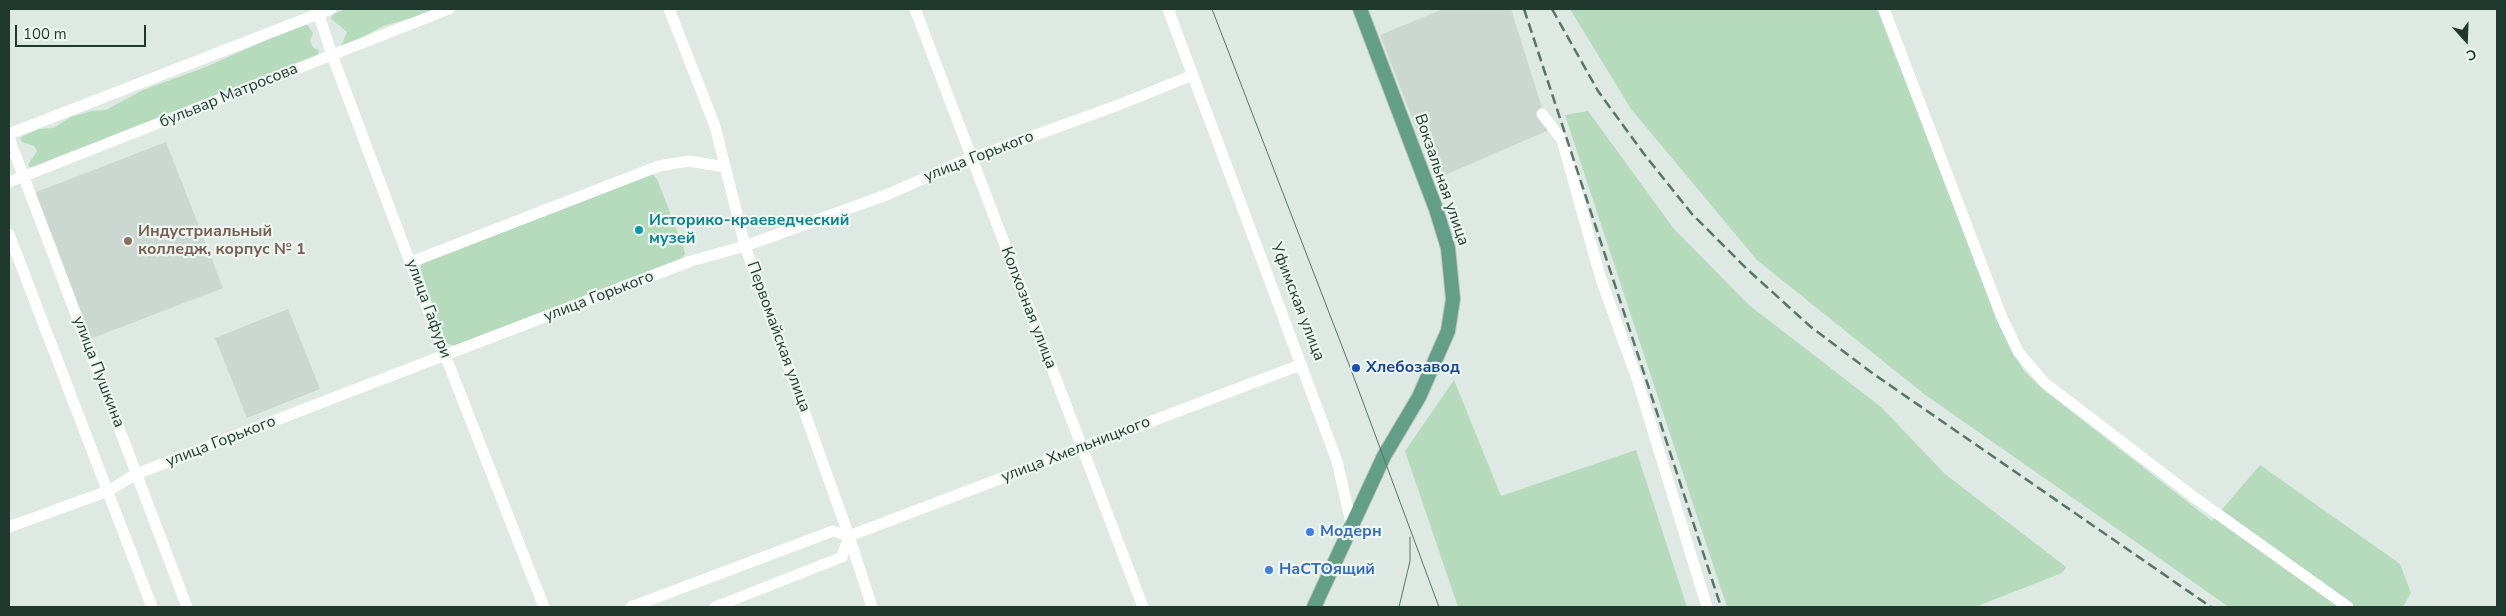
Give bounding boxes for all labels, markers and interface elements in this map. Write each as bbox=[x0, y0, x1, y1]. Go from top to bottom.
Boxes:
scale bar bbox=[18, 15, 149, 47]
north arrow bbox=[2441, 15, 2491, 65]
text: 100 m bbox=[23, 24, 67, 44]
text: С bbox=[2464, 44, 2479, 65]
street label: бульвар Матросова bbox=[157, 59, 301, 133]
street label: Вокзальная улица bbox=[1409, 112, 1473, 248]
street label: улица Горького bbox=[921, 127, 1037, 187]
place label: Историко-краеведческий музей bbox=[649, 211, 849, 249]
place label: Индустриальный колледж, корпус № 1 bbox=[138, 222, 306, 260]
marker: Историко-краеведческий музей bbox=[633, 224, 645, 236]
marker: Индустриальный колледж, корпус № 1 bbox=[122, 235, 134, 247]
street label: Уфимская улица bbox=[1266, 240, 1328, 364]
street label: Колхозная улица bbox=[996, 244, 1060, 372]
street label: улица Гафури bbox=[401, 257, 455, 361]
street label: Первомайская улица bbox=[742, 259, 814, 415]
street label: улица Горького bbox=[541, 267, 657, 327]
street label: улица Пушкина bbox=[68, 314, 128, 430]
place label: Хлебозавод bbox=[1366, 358, 1460, 378]
marker: Хлебозавод bbox=[1350, 362, 1362, 374]
street label: улица Горького bbox=[163, 412, 279, 472]
street label: улица Хмельницкого bbox=[999, 413, 1153, 487]
place label: Модерн bbox=[1320, 522, 1382, 542]
marker: Модерн bbox=[1304, 526, 1316, 538]
place label: НаСТОящий bbox=[1279, 560, 1375, 580]
marker: НаСТОящий bbox=[1263, 564, 1275, 576]

